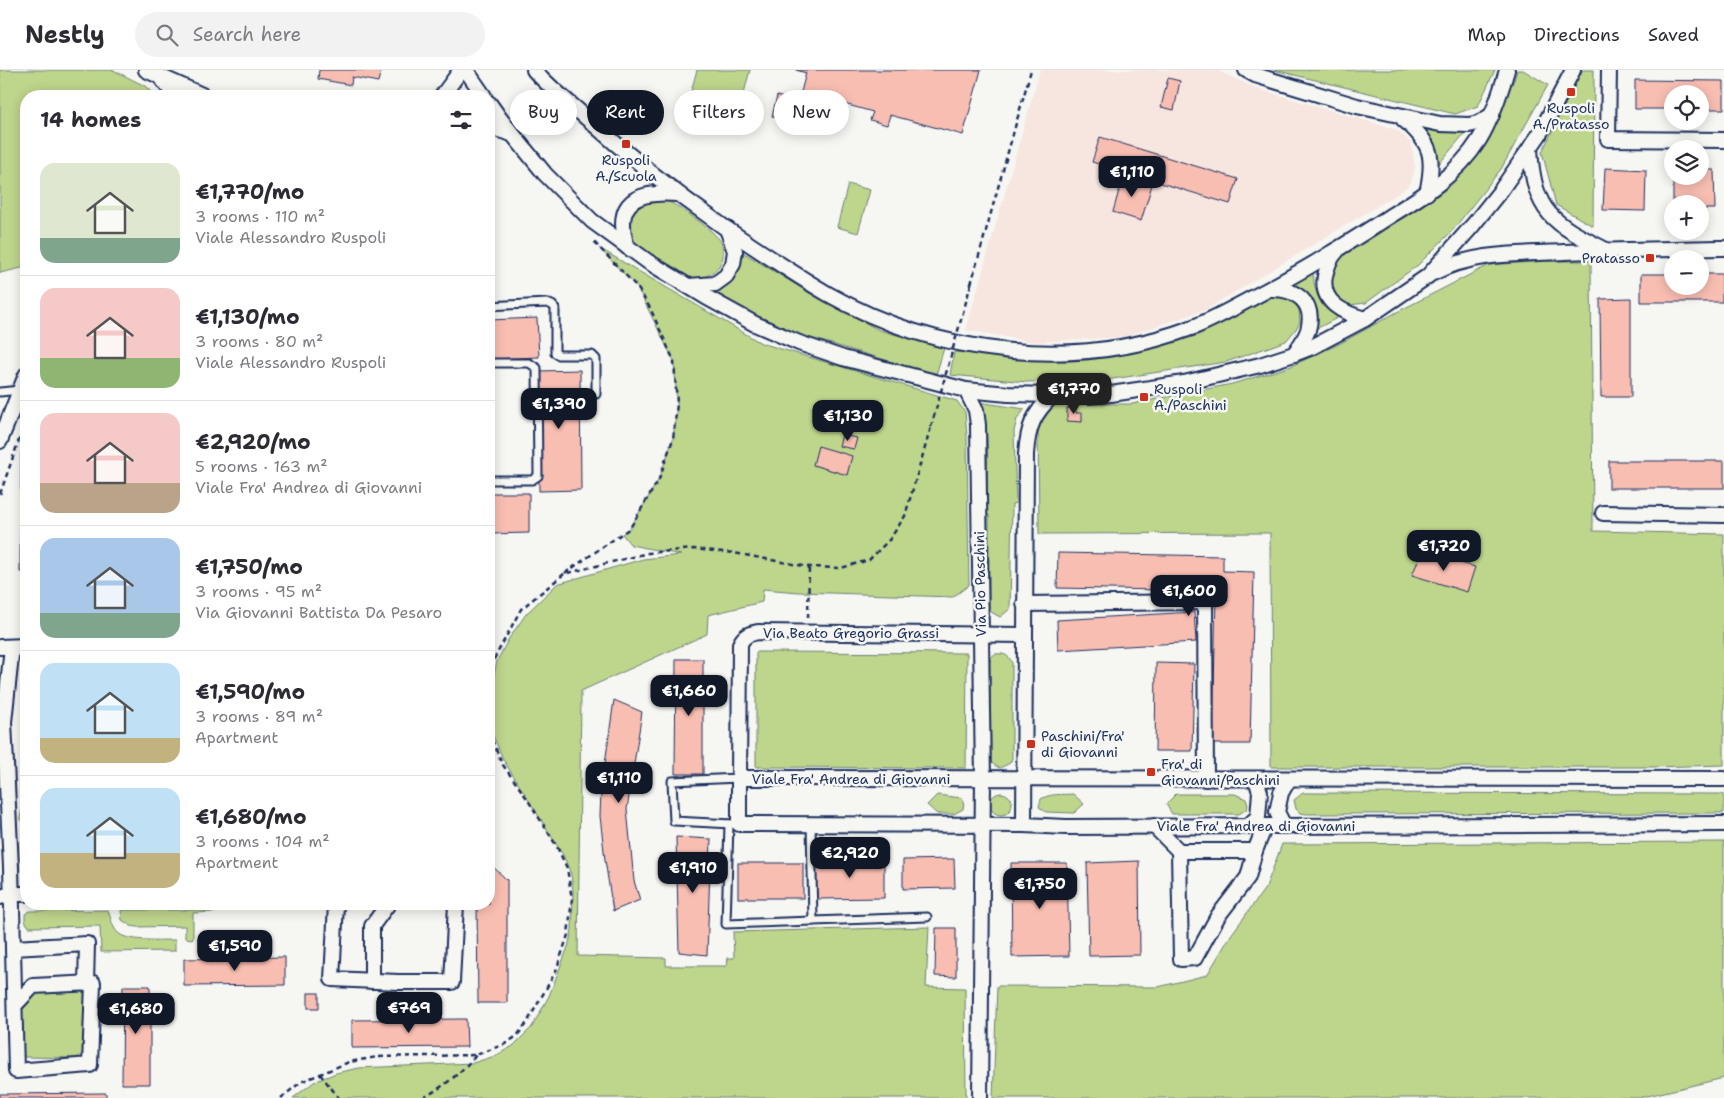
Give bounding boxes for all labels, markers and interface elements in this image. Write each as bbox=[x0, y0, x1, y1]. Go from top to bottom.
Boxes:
search box bbox=[135, 12, 485, 57]
text: Nestly bbox=[25, 19, 105, 51]
icon: search bbox=[153, 21, 181, 49]
text: Search here bbox=[193, 22, 301, 47]
text: Map bbox=[1468, 23, 1506, 47]
text: Directions bbox=[1534, 23, 1620, 47]
text: Saved bbox=[1648, 23, 1699, 47]
map controls bbox=[1664, 85, 1709, 295]
button: locate bbox=[1664, 85, 1709, 130]
marker: Ruspoli A./Pratasso bbox=[1565, 86, 1577, 98]
chip: Buy bbox=[510, 90, 577, 135]
chip: Rent bbox=[587, 90, 664, 135]
chip: Filters bbox=[674, 90, 764, 135]
chip: New bbox=[774, 90, 849, 135]
place label: Ruspoli A./Pratasso bbox=[1533, 99, 1609, 133]
text: 14 homes bbox=[40, 106, 141, 134]
icon: filters bbox=[447, 106, 475, 134]
marker: Ruspoli A./Scuola bbox=[620, 138, 632, 150]
button: layers bbox=[1664, 140, 1709, 185]
place label: Ruspoli A./Scuola bbox=[595, 151, 657, 185]
pin: €1,110 bbox=[1091, 156, 1173, 198]
text: €1,110 bbox=[1110, 161, 1154, 182]
text: €1,770/mo bbox=[195, 178, 304, 206]
icon: home bbox=[80, 183, 140, 243]
button: + bbox=[1664, 195, 1709, 240]
text: 3 rooms · 110 m² bbox=[195, 206, 325, 227]
text: Viale Alessandro Ruspoli bbox=[195, 227, 386, 248]
place label: Pratasso bbox=[1582, 249, 1640, 267]
button: − bbox=[1664, 250, 1709, 295]
marker: Pratasso bbox=[1644, 252, 1656, 264]
text: €1,130/mo bbox=[195, 303, 300, 331]
icon: home bbox=[80, 308, 140, 368]
text: 3 rooms · 80 m² bbox=[195, 331, 323, 352]
text: Viale Alessandro Ruspoli bbox=[195, 352, 386, 373]
pin: €1,770 bbox=[1033, 372, 1115, 415]
text: €1,770 bbox=[1048, 378, 1100, 399]
place label: Ruspoli A./Paschini bbox=[1154, 380, 1227, 414]
pin: €1,390 bbox=[518, 388, 600, 430]
marker: Ruspoli A./Paschini bbox=[1138, 391, 1150, 403]
text: €1,390 bbox=[532, 393, 586, 414]
pin: €1,130 bbox=[807, 400, 889, 442]
text: €1,130 bbox=[823, 405, 873, 426]
text: €2,920/mo bbox=[195, 428, 311, 456]
icon: home bbox=[80, 433, 140, 493]
text: 5 rooms · 163 m² bbox=[195, 456, 328, 477]
text: Viale Fra' Andrea di Giovanni bbox=[195, 477, 422, 498]
pin: €1,720 bbox=[1403, 530, 1485, 572]
street label: Via Pio Paschini bbox=[970, 531, 990, 637]
text: €1,720 bbox=[1418, 535, 1470, 556]
text: €1,750/mo bbox=[195, 553, 303, 581]
icon: home bbox=[80, 558, 140, 618]
pin: €1,600 bbox=[1148, 574, 1230, 617]
text: €1,600 bbox=[1162, 580, 1216, 601]
text: 3 rooms · 95 m² bbox=[195, 581, 322, 602]
text: Via Giovanni Battista Da Pesaro bbox=[195, 602, 442, 623]
street label: Via Beato Gregorio Grassi bbox=[763, 624, 939, 642]
pin: €1,660 bbox=[648, 674, 730, 717]
text: €1,590/mo bbox=[195, 678, 305, 706]
text: €1,660 bbox=[662, 680, 716, 701]
icon: home bbox=[80, 683, 140, 743]
text: 3 rooms · 89 m² bbox=[195, 706, 323, 727]
text: Apartment bbox=[195, 727, 278, 748]
place label: Paschini/Fra' di Giovanni bbox=[1041, 727, 1125, 761]
marker: Paschini/Fra' di Giovanni bbox=[1025, 738, 1037, 750]
place label: Fra' di Giovanni/Paschini bbox=[1161, 755, 1280, 789]
pin: €1,110 bbox=[578, 762, 660, 804]
marker: Fra' di Giovanni/Paschini bbox=[1145, 766, 1157, 778]
text: €1,110 bbox=[597, 767, 641, 788]
street label: Viale Fra' Andrea di Giovanni bbox=[752, 770, 950, 788]
text: €1,680/mo bbox=[195, 803, 307, 831]
icon: home bbox=[80, 808, 140, 868]
street label: Viale Fra' Andrea di Giovanni bbox=[1157, 817, 1355, 835]
text: 3 rooms · 104 m² bbox=[195, 831, 330, 852]
pin: €2,920 bbox=[809, 836, 891, 879]
text: €2,920 bbox=[821, 842, 879, 863]
text: Apartment bbox=[195, 852, 278, 873]
pin: €1,910 bbox=[652, 852, 734, 894]
text: €1,910 bbox=[669, 857, 717, 878]
pin: €1,750 bbox=[999, 868, 1081, 910]
text: €1,750 bbox=[1014, 873, 1066, 894]
pin: €1,590 bbox=[194, 930, 276, 972]
text: €1,590 bbox=[208, 935, 262, 956]
pin: €1,680 bbox=[95, 992, 177, 1035]
pin: €769 bbox=[379, 992, 439, 1034]
text: €769 bbox=[387, 997, 431, 1018]
text: €1,680 bbox=[109, 998, 163, 1019]

